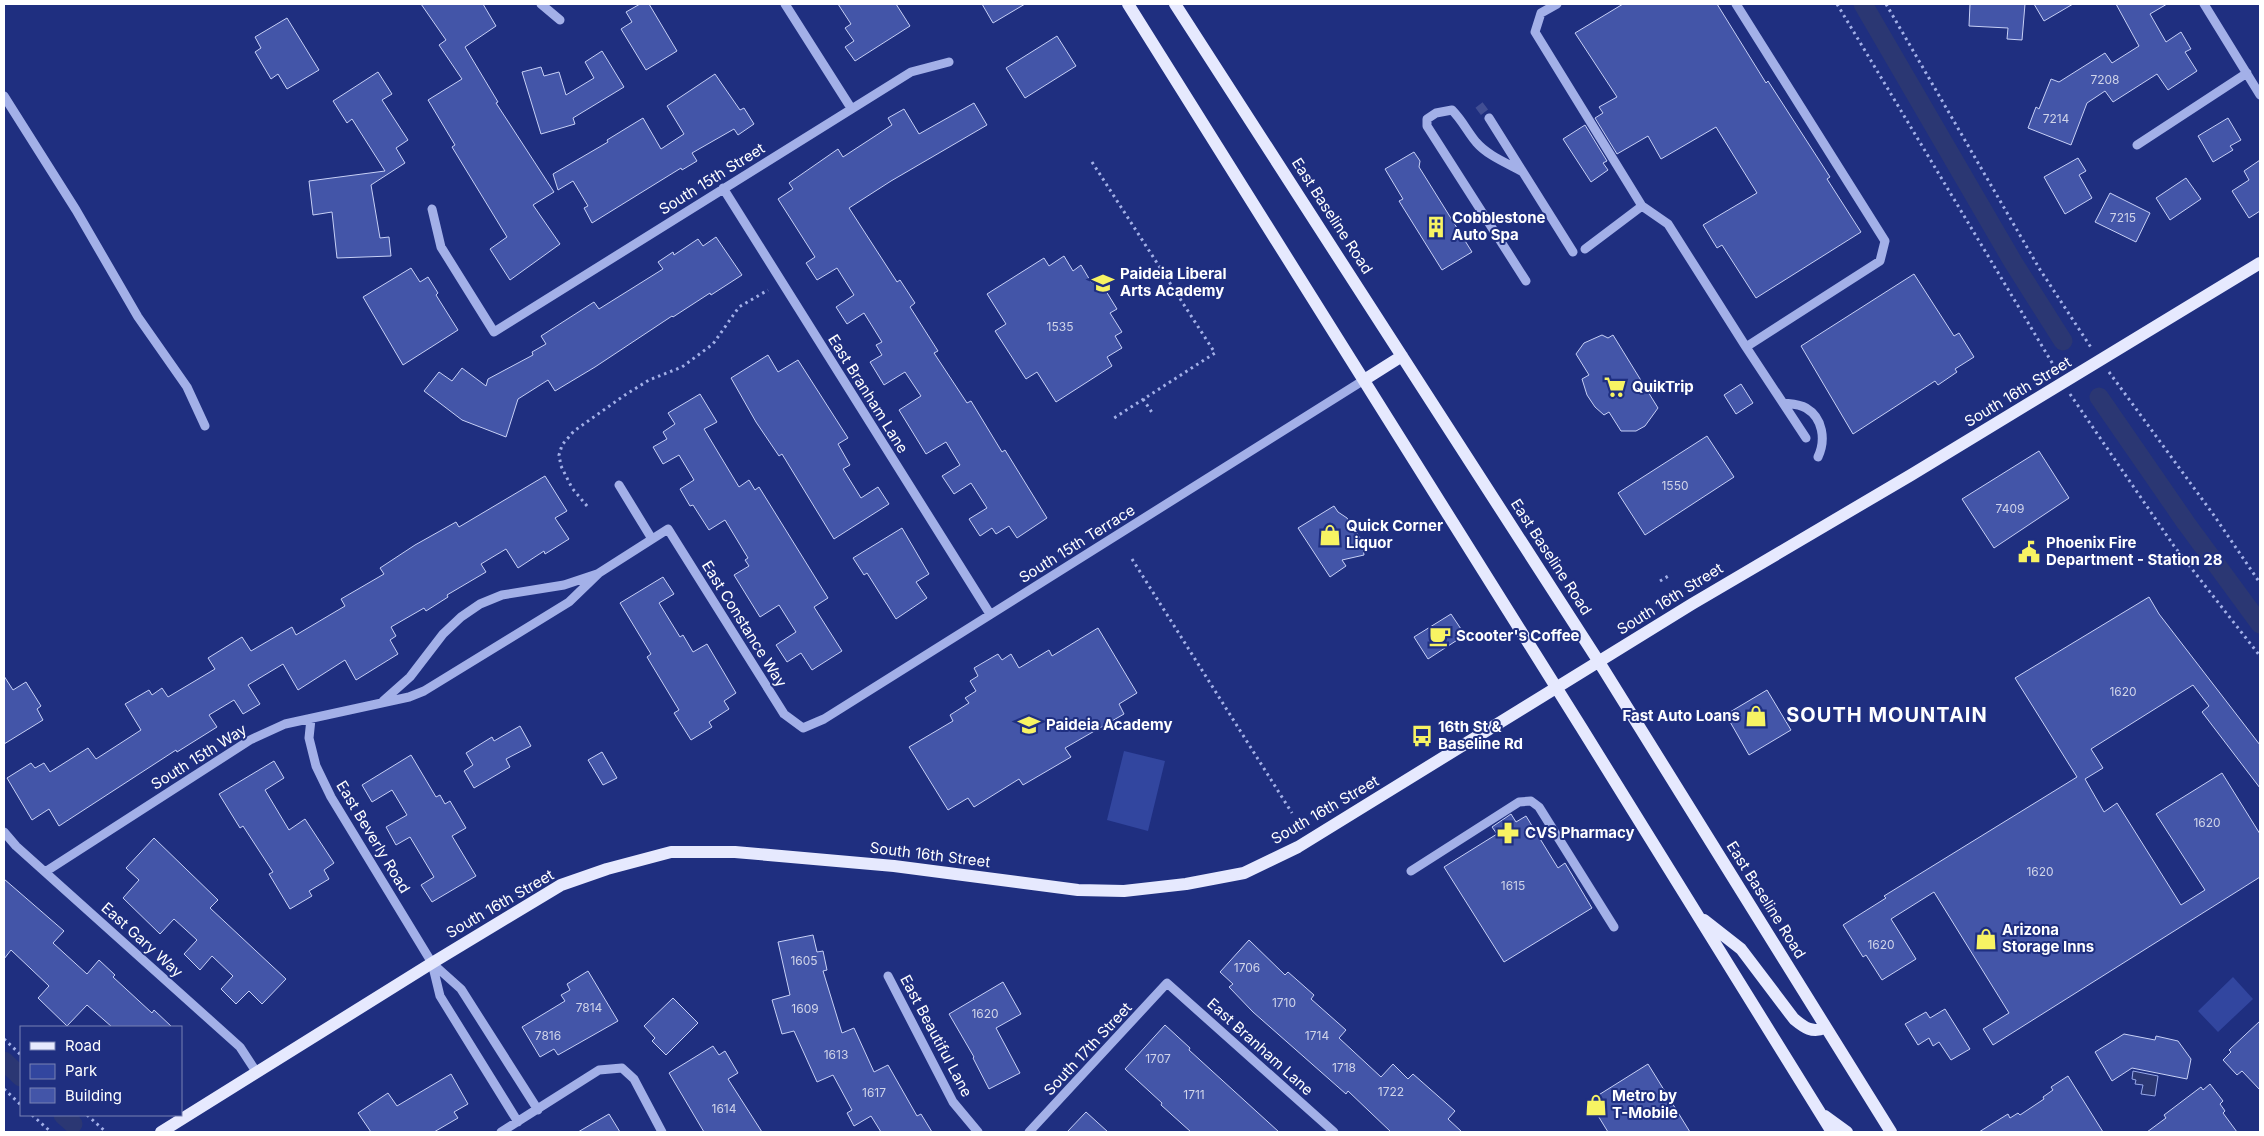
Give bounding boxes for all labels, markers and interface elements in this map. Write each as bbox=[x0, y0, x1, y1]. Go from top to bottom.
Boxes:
house number: 7208 bbox=[2090, 72, 2120, 87]
house number: 7214 bbox=[2043, 111, 2070, 126]
street label: South 15th Street bbox=[655, 138, 768, 219]
street label: East Baseline Road bbox=[1288, 154, 1377, 277]
place label: Cobblestone Auto Spa bbox=[1452, 208, 1545, 244]
house number: 7215 bbox=[2110, 210, 2136, 225]
building icon: Cobblestone Auto Spa bbox=[1423, 214, 1449, 240]
place label: Paideia Liberal Arts Academy bbox=[1120, 264, 1227, 300]
school or university icon: Paideia Liberal Arts Academy bbox=[1090, 270, 1116, 296]
house number: 1535 bbox=[1047, 319, 1073, 334]
street label: East Branham Lane bbox=[824, 331, 913, 457]
street label: South 16th Street bbox=[1961, 352, 2075, 431]
supermarket icon: QuikTrip bbox=[1602, 374, 1628, 400]
place label: QuikTrip bbox=[1632, 377, 1694, 396]
house number: 1550 bbox=[1661, 478, 1689, 493]
street label: East Baseline Road bbox=[1507, 495, 1596, 618]
street label: South 15th Terrace bbox=[1015, 500, 1138, 587]
house number: 7409 bbox=[1996, 501, 2024, 516]
place label: Quick Corner Liquor bbox=[1346, 516, 1443, 552]
shop icon: Quick Corner Liquor bbox=[1317, 522, 1343, 548]
place label: Phoenix Fire Department - Station 28 bbox=[2046, 533, 2223, 569]
public building icon: Phoenix Fire Department - Station 28 bbox=[2016, 539, 2042, 565]
street label: East Constance Way bbox=[698, 557, 791, 691]
street label: South 16th Street bbox=[1613, 558, 1726, 639]
cafe icon: Scooter's Coffee bbox=[1427, 623, 1453, 649]
place label: Scooter's Coffee bbox=[1456, 626, 1580, 645]
house number: 1620 bbox=[2109, 684, 2137, 699]
shop icon: Fast Auto Loans bbox=[1743, 703, 1769, 729]
district label: SOUTH MOUNTAIN bbox=[1786, 703, 1988, 727]
place label: Fast Auto Loans bbox=[1622, 706, 1740, 725]
school or university icon: Paideia Academy bbox=[1016, 712, 1042, 738]
place label: Paideia Academy bbox=[1046, 715, 1172, 734]
place label: 16th St & Baseline Rd bbox=[1438, 717, 1523, 753]
street label: South 15th Way bbox=[147, 719, 251, 794]
bus stop icon: 16th St & Baseline Rd bbox=[1409, 723, 1435, 749]
street label: South 16th Street bbox=[1268, 771, 1382, 848]
street label: East Beverly Road bbox=[332, 777, 415, 897]
house number: 1620 bbox=[2193, 815, 2221, 830]
pharmacy icon: CVS Pharmacy bbox=[1495, 820, 1521, 846]
place label: CVS Pharmacy bbox=[1525, 823, 1635, 842]
street label: South 16th Street bbox=[869, 838, 991, 871]
street label: East Baseline Road bbox=[1723, 838, 1810, 962]
house number: 1620 bbox=[2026, 864, 2054, 879]
street label: South 16th Street bbox=[443, 865, 557, 942]
house number: 1615 bbox=[1501, 878, 1525, 893]
street label: East Gary Way bbox=[98, 898, 187, 982]
place label: Arizona Storage Inns bbox=[2002, 920, 2094, 956]
shop icon: Arizona Storage Inns bbox=[1973, 926, 1999, 952]
house number: 1620 bbox=[1867, 937, 1895, 952]
house number: 1605 bbox=[790, 953, 818, 968]
house number: 1706 bbox=[1234, 960, 1260, 975]
street label: East Beautiful Lane bbox=[896, 971, 977, 1100]
street label: East Branham Lane bbox=[1203, 994, 1317, 1099]
house number: 1710 bbox=[1272, 995, 1296, 1010]
street label: South 17th Street bbox=[1040, 998, 1136, 1099]
house number: 7814 bbox=[576, 1000, 603, 1015]
house number: 1609 bbox=[791, 1001, 819, 1016]
house number: 1620 bbox=[971, 1006, 999, 1021]
legend bbox=[20, 1026, 182, 1116]
house number: 7816 bbox=[535, 1028, 561, 1043]
house number: 1714 bbox=[1305, 1028, 1329, 1043]
text: Road bbox=[65, 1036, 101, 1055]
house number: 1613 bbox=[824, 1047, 848, 1062]
house number: 1707 bbox=[1145, 1051, 1171, 1066]
house number: 1718 bbox=[1332, 1060, 1356, 1075]
text: Park bbox=[65, 1061, 98, 1080]
house number: 1722 bbox=[1378, 1084, 1404, 1099]
house number: 1617 bbox=[862, 1085, 886, 1100]
text: Building bbox=[65, 1086, 122, 1105]
place label: Metro by T-Mobile bbox=[1612, 1086, 1678, 1122]
house number: 1711 bbox=[1183, 1087, 1205, 1102]
shop icon: Metro by T-Mobile bbox=[1583, 1092, 1609, 1118]
house number: 1614 bbox=[712, 1101, 737, 1116]

